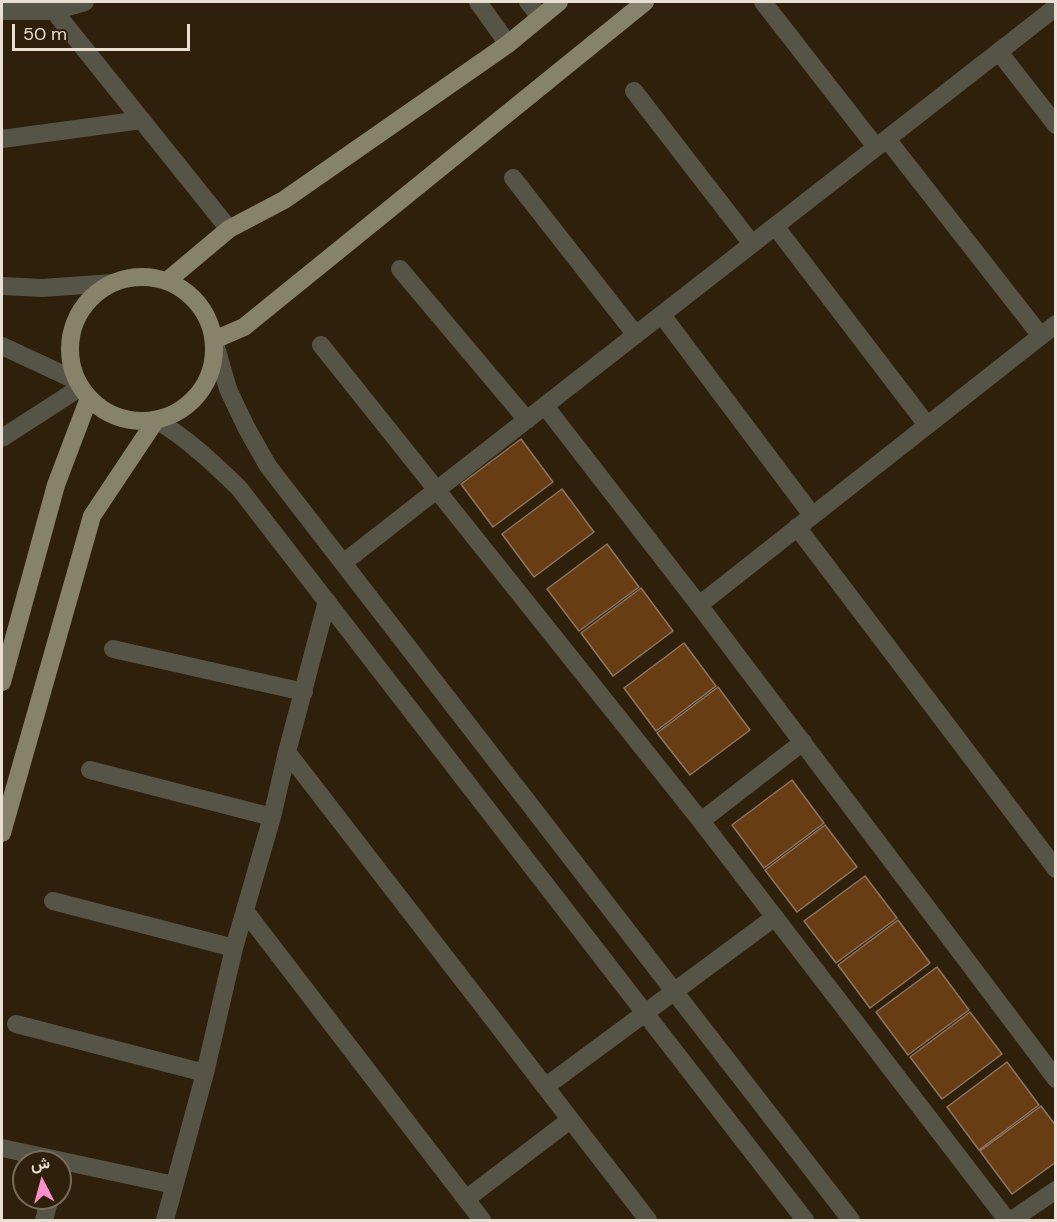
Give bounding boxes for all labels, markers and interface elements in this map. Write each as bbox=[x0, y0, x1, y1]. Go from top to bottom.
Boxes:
scale bar bbox=[15, 12, 194, 50]
text: 50 m bbox=[23, 22, 67, 46]
north arrow bbox=[12, 1150, 72, 1210]
text: ش bbox=[30, 1152, 51, 1175]

